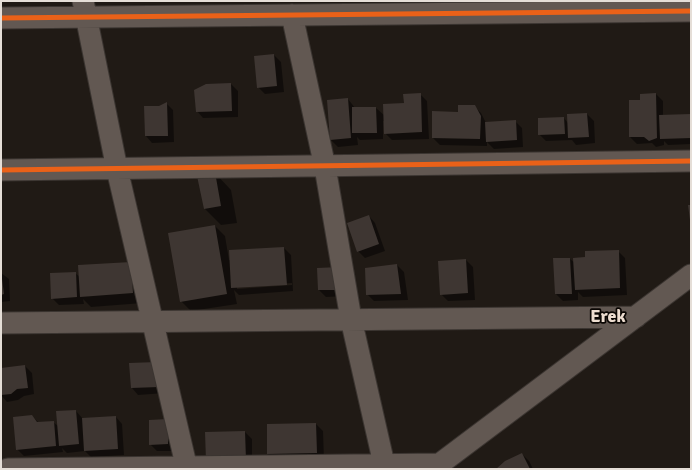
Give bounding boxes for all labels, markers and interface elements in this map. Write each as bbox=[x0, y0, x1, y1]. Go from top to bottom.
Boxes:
district label: Erek bbox=[590, 306, 626, 328]

